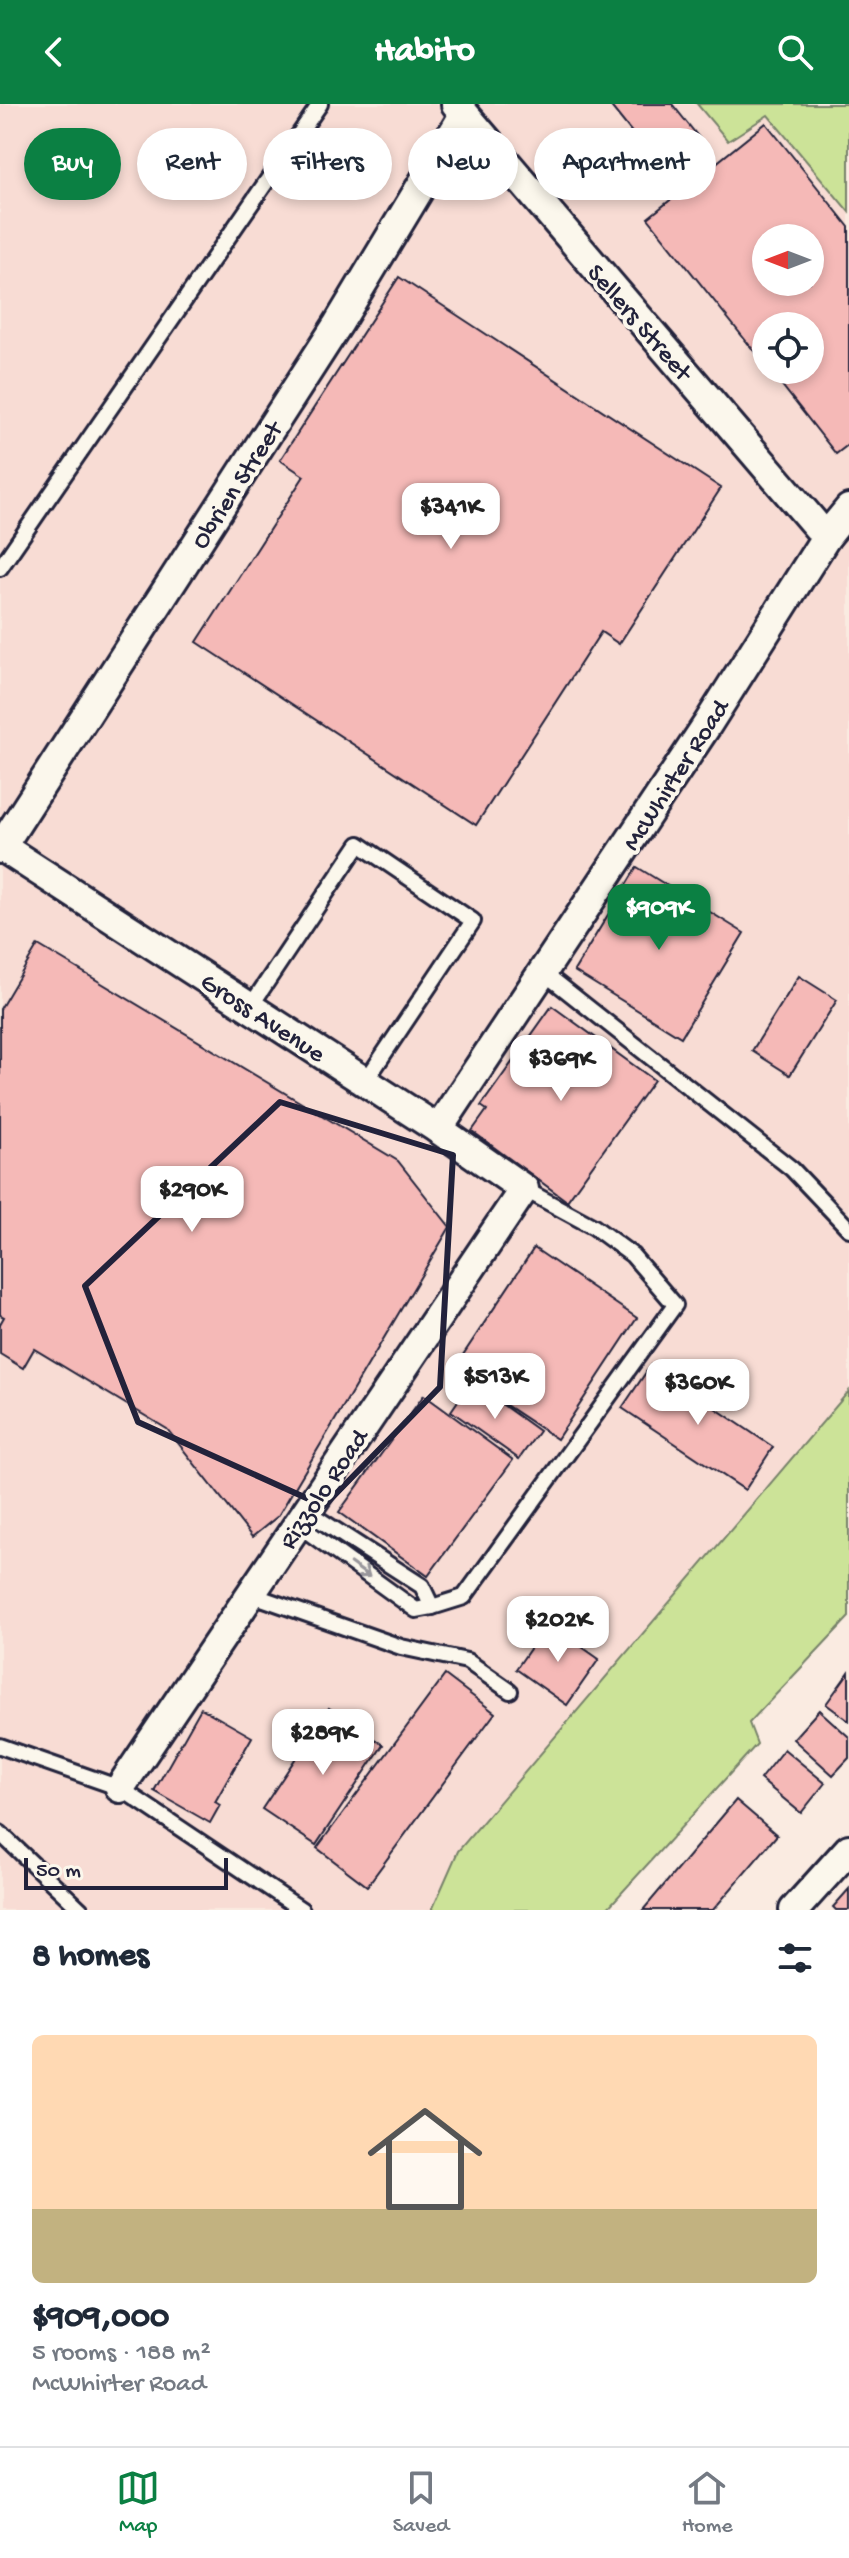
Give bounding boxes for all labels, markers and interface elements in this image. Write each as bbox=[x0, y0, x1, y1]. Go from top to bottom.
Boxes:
icon: back bbox=[32, 30, 76, 74]
icon: search bbox=[773, 30, 817, 74]
text: Habito bbox=[374, 31, 475, 74]
chip: Buy bbox=[24, 128, 121, 200]
chip: Rent bbox=[137, 128, 247, 200]
chip: Filters bbox=[263, 128, 392, 200]
chip: New bbox=[408, 128, 518, 200]
chip: Apartment bbox=[534, 128, 716, 200]
north arrow bbox=[752, 224, 824, 296]
map controls bbox=[752, 224, 824, 384]
street label: Sellers Street bbox=[578, 259, 698, 390]
button: locate bbox=[752, 312, 824, 384]
street label: Obrien Street bbox=[186, 415, 293, 556]
pin: $341K bbox=[395, 483, 507, 551]
text: $341K bbox=[420, 493, 482, 524]
street label: McWhirter Road bbox=[617, 694, 739, 858]
pin: $909K bbox=[603, 884, 715, 952]
text: $909K bbox=[626, 894, 692, 925]
street label: Gross Avenue bbox=[193, 968, 330, 1072]
pin: $369K bbox=[505, 1035, 617, 1103]
text: $369K bbox=[528, 1045, 594, 1076]
pin: $290K bbox=[136, 1166, 248, 1234]
text: $290K bbox=[159, 1176, 225, 1207]
pin: $513K bbox=[439, 1353, 551, 1421]
pin: $360K bbox=[642, 1359, 754, 1427]
text: $513K bbox=[463, 1363, 527, 1394]
text: $360K bbox=[664, 1369, 732, 1400]
street label: Rizzolo Road bbox=[274, 1423, 378, 1556]
one-way arrow bbox=[349, 1561, 371, 1578]
pin: $202K bbox=[502, 1596, 614, 1664]
text: $202K bbox=[525, 1606, 591, 1637]
pin: $289K bbox=[267, 1709, 379, 1777]
text: $289K bbox=[290, 1719, 356, 1750]
scale bar bbox=[24, 1854, 228, 1890]
text: 50 m bbox=[36, 1859, 81, 1885]
icon: filters bbox=[773, 1936, 817, 1980]
text: 8 homes bbox=[32, 1938, 149, 1978]
icon: home bbox=[353, 2087, 497, 2231]
text: $909,000 bbox=[32, 2299, 169, 2339]
text: 5 rooms · 188 m² bbox=[32, 2339, 210, 2370]
text: McWhirter Road bbox=[32, 2370, 206, 2401]
tab: Map bbox=[116, 2466, 160, 2540]
tab: Saved bbox=[393, 2466, 449, 2540]
tab: Home bbox=[682, 2466, 733, 2540]

